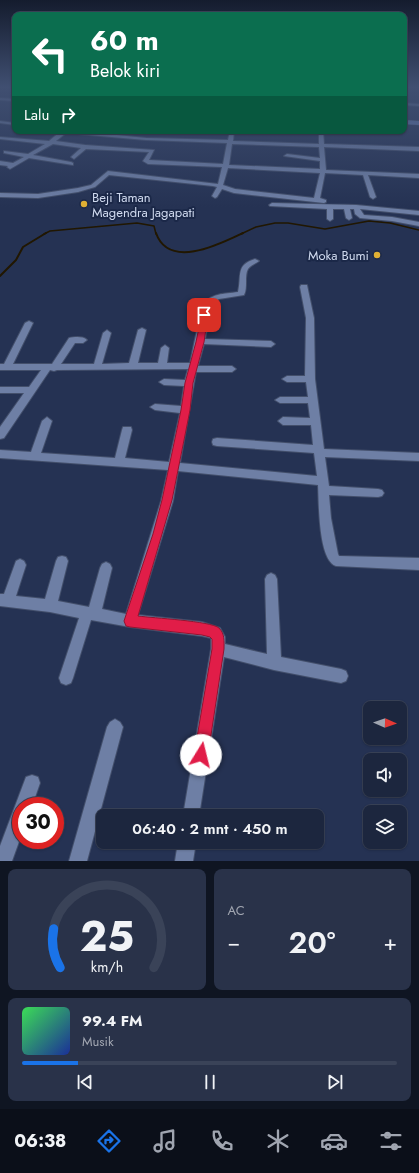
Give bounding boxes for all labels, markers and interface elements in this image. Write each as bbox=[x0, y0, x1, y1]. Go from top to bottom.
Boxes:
text: 60 m bbox=[90, 20, 159, 61]
icon: left bbox=[24, 28, 76, 80]
text: Belok kiri bbox=[90, 58, 160, 84]
text: Lalu bbox=[24, 104, 49, 126]
icon: right bbox=[57, 104, 79, 126]
place label: Beji Taman Magendra Jagapati bbox=[92, 188, 195, 222]
marker: Beji Taman Magendra Jagapati bbox=[79, 199, 89, 209]
place label: Moka Bumi bbox=[308, 246, 369, 265]
marker: Moka Bumi bbox=[372, 250, 382, 260]
pin bbox=[187, 298, 221, 332]
icon: arrive bbox=[193, 304, 215, 326]
north arrow bbox=[363, 701, 407, 745]
map controls bbox=[363, 701, 407, 849]
position arrow bbox=[180, 734, 222, 776]
button: sound bbox=[363, 753, 407, 797]
speed limit sign: 30 bbox=[12, 797, 64, 849]
button: layers bbox=[363, 805, 407, 849]
text: 06:40 · 2 mnt · 450 m bbox=[132, 818, 288, 840]
text: AC bbox=[228, 901, 245, 920]
text: 25 bbox=[80, 905, 134, 966]
text: 20° bbox=[289, 921, 335, 964]
text: − bbox=[228, 926, 240, 958]
text: + bbox=[383, 926, 397, 958]
text: km/h bbox=[91, 956, 123, 976]
text: 99.4 FM bbox=[82, 1010, 142, 1032]
text: Musik bbox=[82, 1032, 114, 1051]
icon: previous bbox=[74, 1071, 96, 1093]
icon: pause bbox=[199, 1071, 221, 1093]
icon: next bbox=[324, 1071, 346, 1093]
icon: directions bbox=[95, 1127, 123, 1155]
icon: music bbox=[151, 1127, 179, 1155]
icon: phone bbox=[208, 1127, 236, 1155]
icon: climate bbox=[264, 1127, 292, 1155]
icon: car bbox=[320, 1127, 348, 1155]
icon: filters bbox=[377, 1127, 405, 1155]
text: 06:38 bbox=[14, 1128, 66, 1154]

